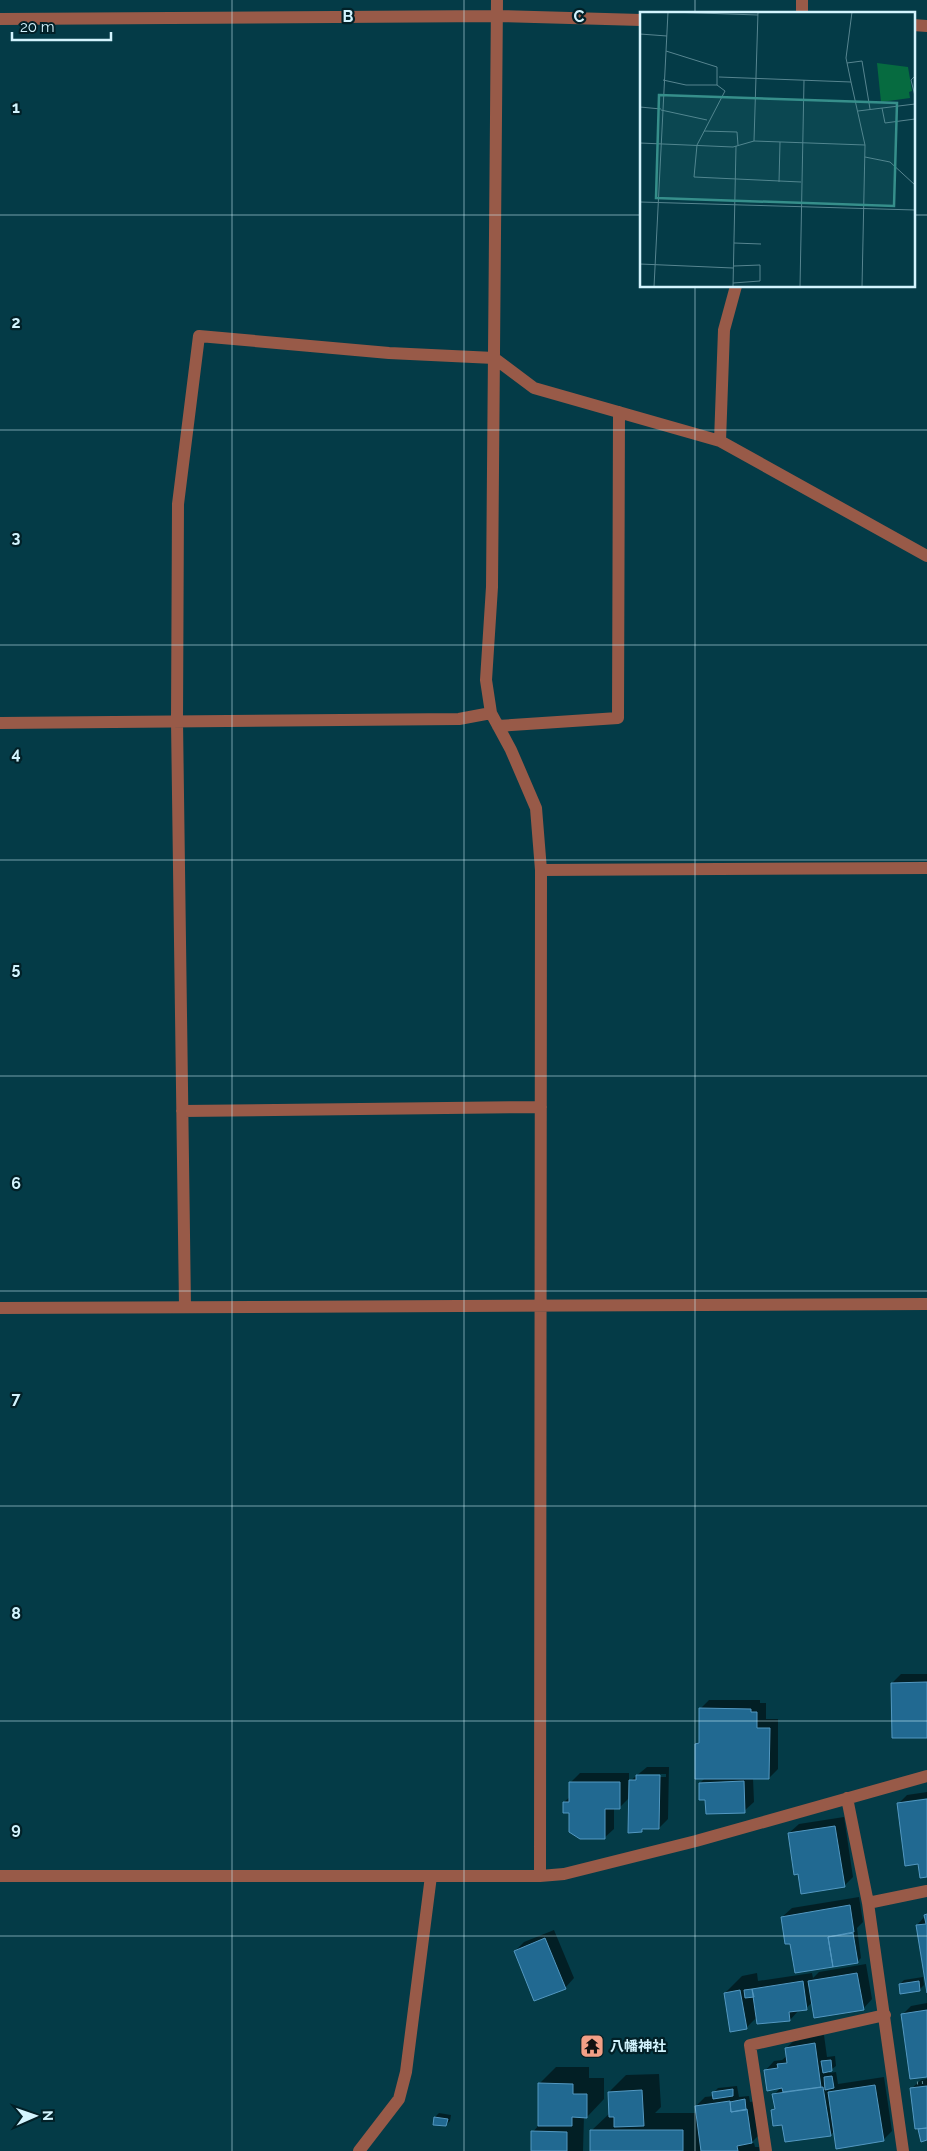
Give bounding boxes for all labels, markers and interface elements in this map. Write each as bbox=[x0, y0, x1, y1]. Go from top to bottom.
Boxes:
text: B bbox=[343, 7, 354, 26]
text: C bbox=[574, 7, 585, 26]
scale bar bbox=[12, 10, 111, 42]
inset map bbox=[640, 12, 914, 288]
text: 20 m bbox=[20, 18, 55, 36]
text: 1 bbox=[12, 98, 20, 117]
text: 2 bbox=[11, 313, 21, 332]
text: 3 bbox=[12, 528, 21, 547]
text: 4 bbox=[11, 744, 21, 763]
text: 5 bbox=[12, 959, 21, 978]
text: 6 bbox=[11, 1174, 21, 1193]
text: 7 bbox=[12, 1389, 21, 1408]
text: 8 bbox=[11, 1604, 21, 1623]
text: 9 bbox=[11, 1819, 21, 1838]
temple icon: 八幡神社 bbox=[579, 2033, 605, 2059]
place label: 八幡神社 bbox=[610, 2038, 666, 2054]
north arrow bbox=[10, 2091, 60, 2141]
text: N bbox=[40, 2110, 56, 2121]

